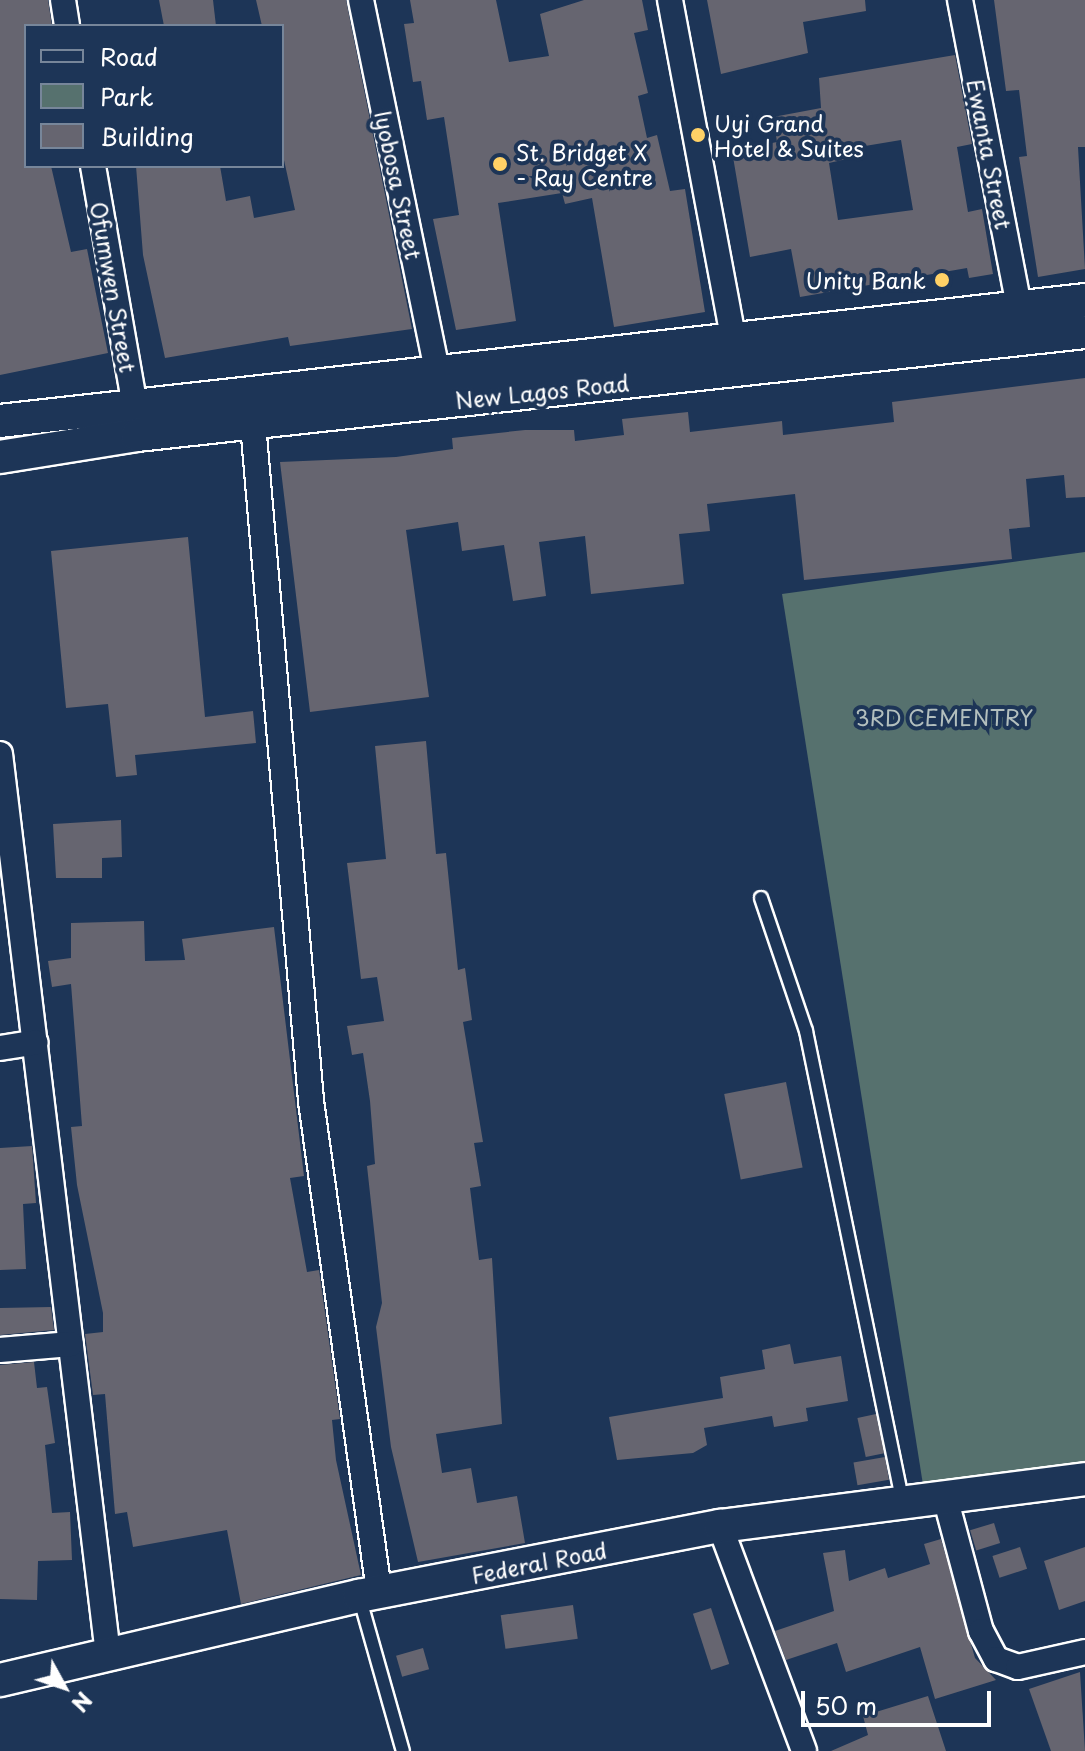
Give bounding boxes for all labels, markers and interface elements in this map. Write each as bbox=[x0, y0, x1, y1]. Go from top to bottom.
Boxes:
legend bbox=[24, 24, 284, 168]
text: Road bbox=[100, 38, 158, 74]
street label: Ewanta Street bbox=[962, 76, 1018, 232]
text: Park bbox=[100, 78, 154, 114]
street label: Iyobosa Street bbox=[370, 108, 428, 262]
place label: Uyi Grand Hotel & Suites bbox=[714, 109, 865, 160]
text: Building bbox=[100, 118, 194, 154]
marker: Uyi Grand Hotel & Suites bbox=[689, 126, 707, 144]
place label: St. Bridget X - Ray Centre bbox=[516, 138, 655, 190]
marker: St. Bridget X - Ray Centre bbox=[491, 155, 509, 173]
street label: Ofumwen Street bbox=[86, 199, 142, 375]
place label: Unity Bank bbox=[805, 267, 926, 293]
marker: Unity Bank bbox=[933, 271, 951, 289]
street label: New Lagos Road bbox=[454, 369, 630, 413]
park label: 3RD CEMENTRY bbox=[854, 704, 1034, 730]
street label: Federal Road bbox=[469, 1536, 609, 1588]
north arrow bbox=[24, 1647, 104, 1727]
scale bar bbox=[805, 1675, 995, 1725]
text: N bbox=[65, 1685, 101, 1720]
text: 50 m bbox=[815, 1687, 877, 1723]

